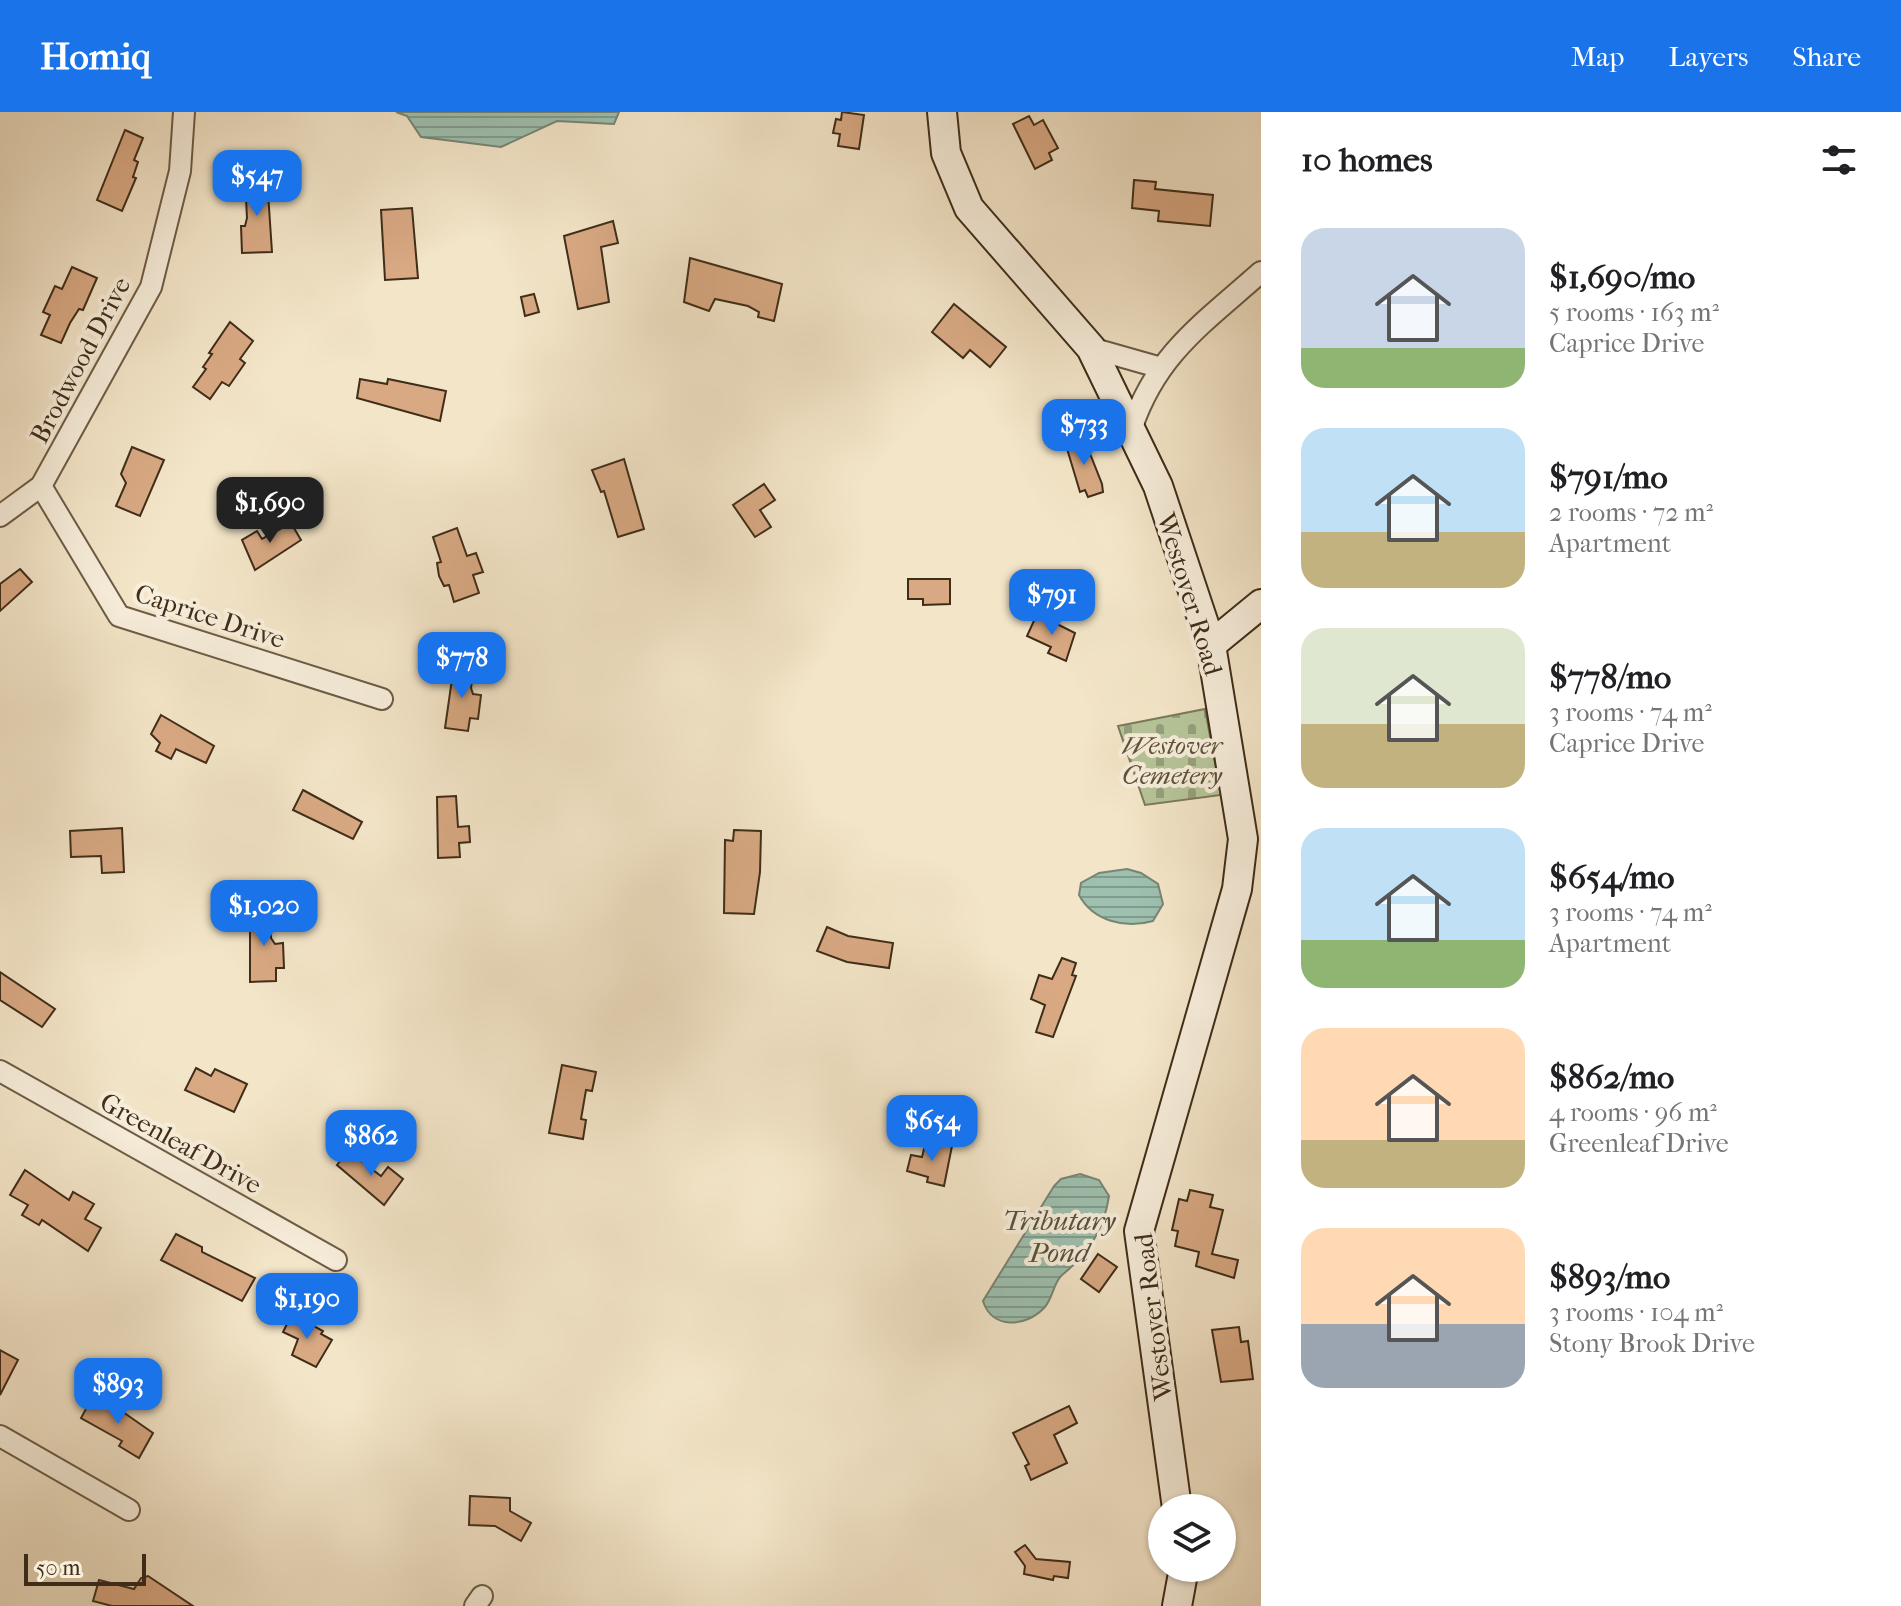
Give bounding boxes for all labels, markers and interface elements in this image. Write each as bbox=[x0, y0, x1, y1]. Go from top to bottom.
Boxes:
text: Homiq bbox=[40, 34, 151, 79]
text: Map bbox=[1571, 40, 1624, 73]
text: Layers bbox=[1668, 40, 1748, 73]
text: Share bbox=[1792, 40, 1861, 73]
icon: filters bbox=[1817, 138, 1861, 182]
text: 10 homes bbox=[1301, 140, 1432, 180]
pin: $547 bbox=[210, 150, 304, 218]
text: $547 bbox=[231, 160, 283, 191]
text: $1,690/mo bbox=[1549, 257, 1695, 297]
icon: home bbox=[1365, 260, 1461, 356]
street label: Brodwood Drive bbox=[24, 272, 137, 448]
text: 5 rooms · 163 m² bbox=[1549, 297, 1719, 328]
text: Caprice Drive bbox=[1549, 328, 1704, 359]
pin: $733 bbox=[1037, 399, 1131, 467]
text: $733 bbox=[1060, 409, 1108, 440]
text: $791/mo bbox=[1549, 457, 1668, 497]
icon: home bbox=[1365, 460, 1461, 556]
pin: $1,690 bbox=[205, 477, 335, 545]
text: $1,690 bbox=[235, 487, 305, 518]
text: 2 rooms · 72 m² bbox=[1549, 497, 1713, 528]
street label: Westover Road bbox=[1150, 508, 1229, 680]
text: Apartment bbox=[1549, 528, 1671, 559]
pin: $791 bbox=[1005, 569, 1099, 637]
street label: Caprice Drive bbox=[131, 578, 289, 655]
text: $791 bbox=[1027, 579, 1077, 610]
pin: $778 bbox=[415, 632, 509, 700]
text: $778 bbox=[436, 642, 488, 673]
text: $778/mo bbox=[1549, 657, 1671, 697]
icon: home bbox=[1365, 660, 1461, 756]
text: 3 rooms · 74 m² bbox=[1549, 697, 1712, 728]
text: Caprice Drive bbox=[1549, 728, 1704, 759]
park label: Westover Cemetery bbox=[1122, 730, 1224, 791]
text: $654/mo bbox=[1549, 857, 1675, 897]
icon: home bbox=[1365, 860, 1461, 956]
pin: $1,020 bbox=[199, 880, 329, 948]
text: $1,020 bbox=[228, 890, 300, 921]
text: 3 rooms · 74 m² bbox=[1549, 897, 1712, 928]
text: Apartment bbox=[1549, 928, 1671, 959]
text: $862/mo bbox=[1549, 1057, 1674, 1097]
icon: home bbox=[1365, 1060, 1461, 1156]
street label: Greenleaf Drive bbox=[95, 1086, 267, 1201]
pin: $654 bbox=[885, 1095, 979, 1163]
text: 4 rooms · 96 m² bbox=[1549, 1097, 1717, 1128]
text: $654 bbox=[905, 1105, 959, 1136]
pin: $862 bbox=[324, 1110, 418, 1178]
text: $862 bbox=[344, 1120, 398, 1151]
text: Greenleaf Drive bbox=[1549, 1128, 1729, 1159]
water label: Tributary Pond bbox=[1002, 1204, 1117, 1269]
street label: Westover Road bbox=[1128, 1231, 1179, 1403]
text: $893/mo bbox=[1549, 1257, 1670, 1297]
icon: home bbox=[1365, 1260, 1461, 1356]
pin: $1,190 bbox=[242, 1273, 372, 1341]
text: $1,190 bbox=[274, 1283, 340, 1314]
text: 3 rooms · 104 m² bbox=[1549, 1297, 1723, 1328]
text: Stony Brook Drive bbox=[1549, 1328, 1755, 1359]
pin: $893 bbox=[71, 1358, 165, 1426]
text: $893 bbox=[92, 1368, 144, 1399]
map controls bbox=[1148, 1494, 1236, 1582]
button: layers bbox=[1148, 1494, 1236, 1582]
scale bar bbox=[24, 1550, 146, 1586]
text: 50 m bbox=[36, 1555, 81, 1581]

